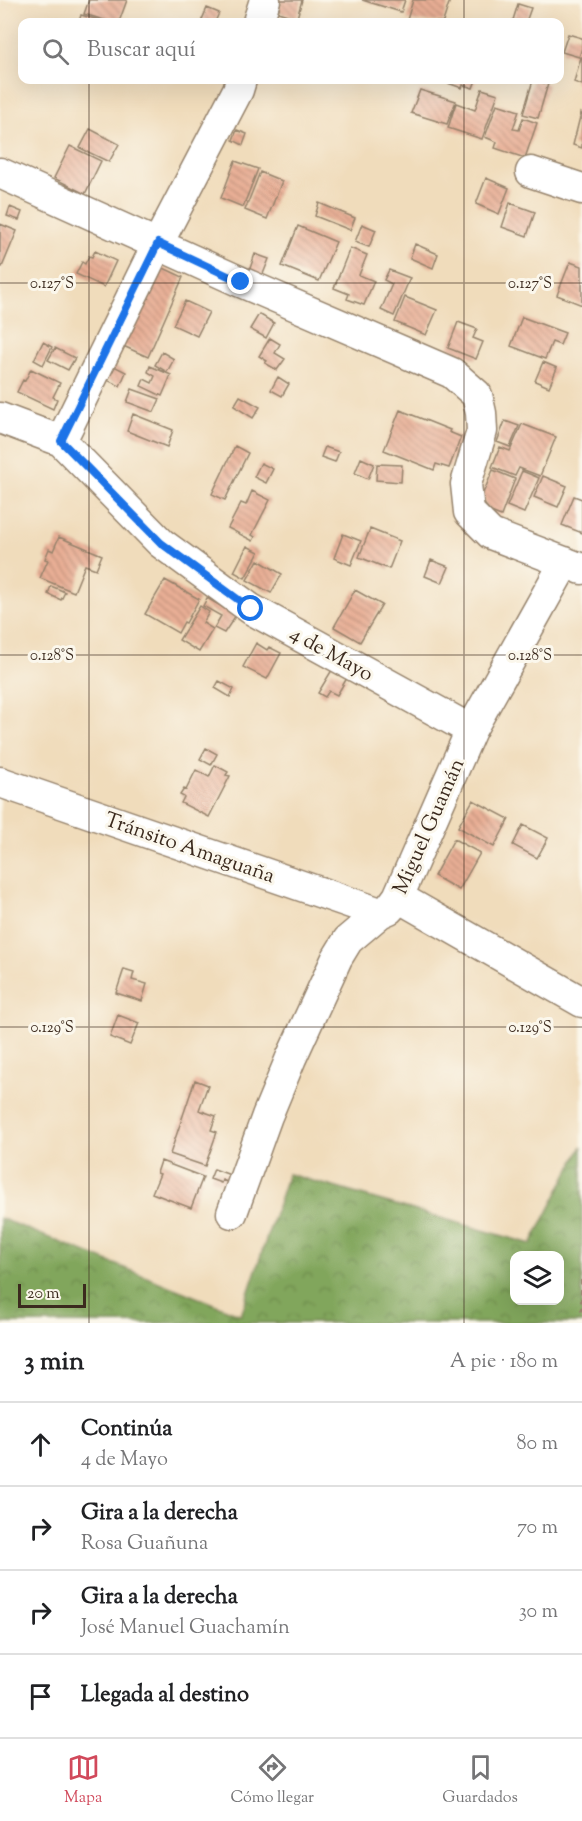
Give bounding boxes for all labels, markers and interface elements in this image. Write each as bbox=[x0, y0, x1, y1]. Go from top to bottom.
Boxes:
search box bbox=[18, 18, 564, 84]
icon: search bbox=[39, 35, 72, 68]
text: Buscar aquí bbox=[87, 35, 196, 67]
route end bbox=[227, 268, 253, 294]
text: 0.127°S bbox=[30, 274, 74, 295]
text: 0.127°S bbox=[508, 274, 552, 295]
route start bbox=[237, 595, 263, 621]
street label: 4 de Mayo bbox=[284, 620, 378, 690]
text: 0.128°S bbox=[30, 646, 74, 667]
text: 0.128°S bbox=[508, 646, 552, 667]
street label: Miguel Guamán bbox=[386, 754, 473, 900]
street label: Tránsito Amaguaña bbox=[100, 806, 279, 892]
text: 0.129°S bbox=[30, 1018, 74, 1039]
text: 0.129°S bbox=[508, 1018, 552, 1039]
map controls bbox=[510, 1251, 564, 1305]
button: layers bbox=[510, 1251, 564, 1305]
scale bar bbox=[18, 1281, 86, 1308]
text: 20 m bbox=[27, 1283, 60, 1306]
text: 3 min bbox=[24, 1344, 84, 1381]
text: A pie · 180 m bbox=[450, 1348, 558, 1377]
text: Continúa bbox=[81, 1414, 172, 1446]
icon: ahead bbox=[24, 1428, 57, 1461]
text: 80 m bbox=[517, 1430, 558, 1459]
text: 4 de Mayo bbox=[81, 1446, 168, 1475]
text: Gira a la derecha bbox=[81, 1498, 238, 1530]
icon: right bbox=[24, 1512, 57, 1545]
text: 70 m bbox=[517, 1514, 558, 1543]
text: Rosa Guañuna bbox=[81, 1530, 208, 1559]
text: Gira a la derecha bbox=[81, 1582, 238, 1614]
icon: right bbox=[24, 1596, 57, 1629]
text: 30 m bbox=[519, 1598, 558, 1627]
text: José Manuel Guachamín bbox=[81, 1614, 290, 1643]
icon: arrive bbox=[24, 1680, 57, 1713]
text: Llegada al destino bbox=[81, 1680, 249, 1712]
tab: Mapa bbox=[64, 1751, 102, 1810]
tab: Cómo llegar bbox=[230, 1751, 314, 1810]
tab: Guardados bbox=[442, 1751, 518, 1810]

